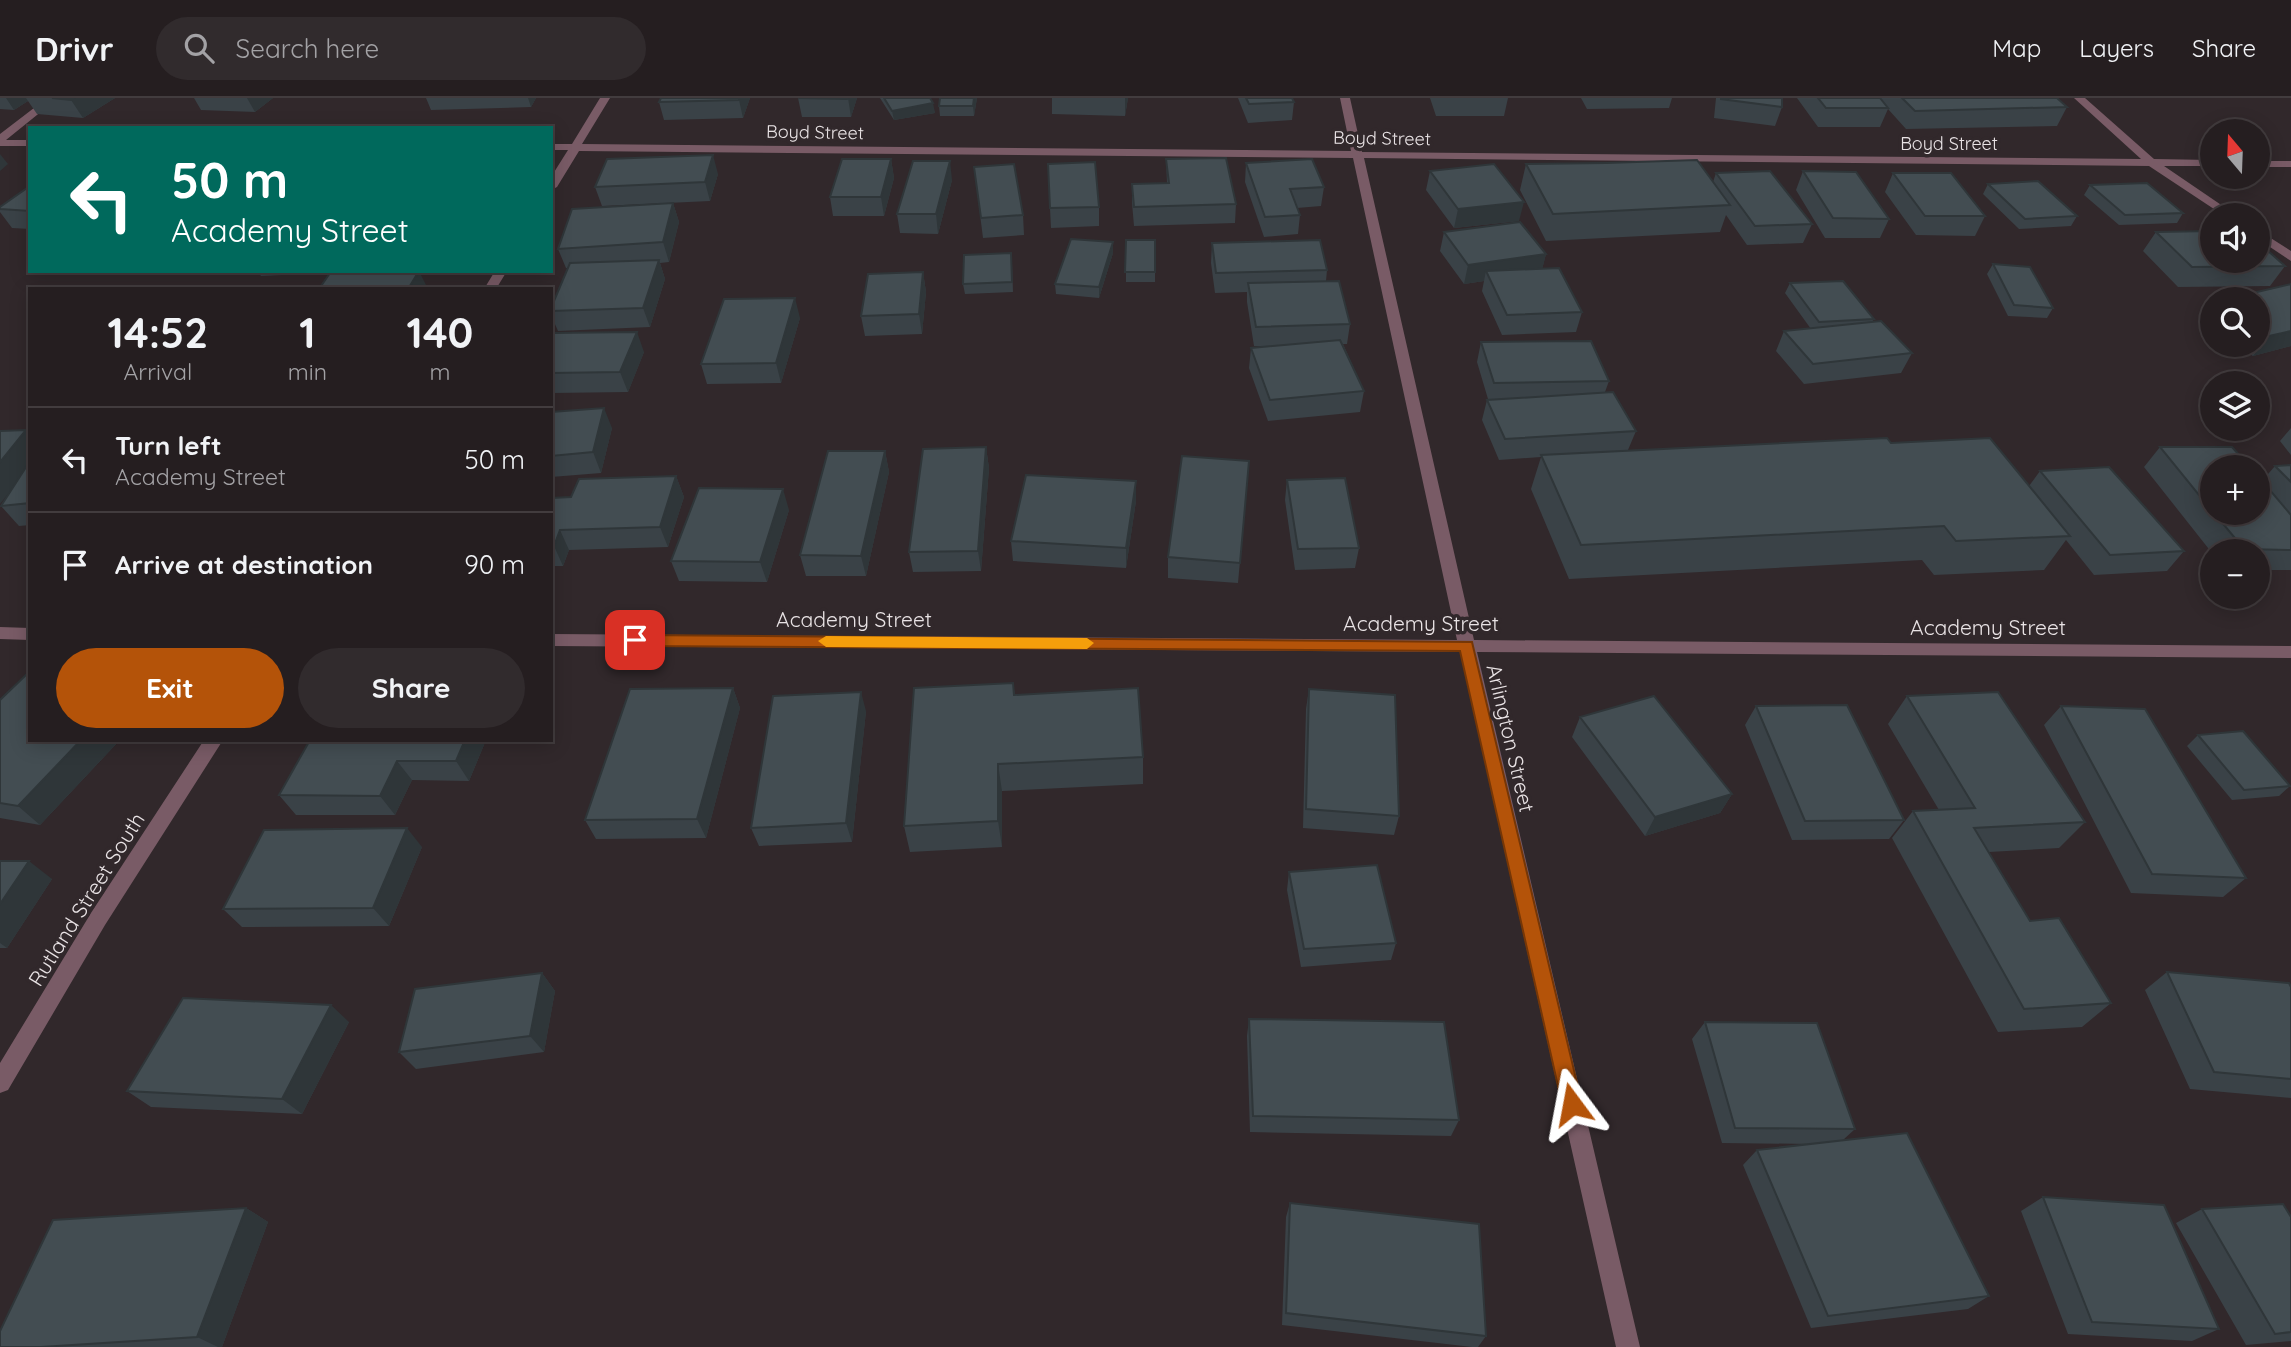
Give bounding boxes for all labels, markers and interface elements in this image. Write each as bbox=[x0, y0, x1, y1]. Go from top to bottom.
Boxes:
search box bbox=[156, 17, 646, 80]
text: Drivr bbox=[35, 28, 114, 69]
icon: search bbox=[180, 29, 218, 67]
text: Search here bbox=[236, 32, 379, 65]
text: Map bbox=[1992, 33, 2041, 63]
text: Layers bbox=[2079, 33, 2154, 63]
text: Share bbox=[2192, 33, 2256, 63]
north arrow bbox=[2200, 119, 2270, 189]
map controls bbox=[2200, 119, 2270, 609]
street label: Boyd Street bbox=[766, 120, 864, 144]
street label: Boyd Street bbox=[1333, 126, 1431, 150]
street label: Boyd Street bbox=[1900, 132, 1998, 155]
text: 50 m bbox=[171, 149, 288, 210]
icon: left bbox=[56, 154, 147, 245]
button: sound bbox=[2200, 203, 2270, 273]
text: Academy Street bbox=[171, 210, 409, 250]
button: search bbox=[2200, 287, 2270, 357]
text: 14:52 bbox=[108, 306, 208, 359]
text: 1 bbox=[299, 306, 316, 359]
text: 140 bbox=[407, 306, 473, 359]
text: Arrival bbox=[123, 357, 192, 386]
text: min bbox=[288, 357, 327, 386]
text: m bbox=[430, 357, 450, 386]
button: layers bbox=[2200, 371, 2270, 441]
text: Turn left bbox=[115, 429, 222, 462]
icon: left bbox=[56, 441, 94, 479]
text: 50 m bbox=[465, 443, 525, 476]
button: + bbox=[2200, 455, 2270, 525]
text: Academy Street bbox=[115, 462, 286, 491]
button: − bbox=[2200, 539, 2270, 609]
icon: arrive bbox=[56, 546, 94, 584]
text: Arrive at destination bbox=[115, 548, 373, 581]
text: 90 m bbox=[464, 548, 525, 581]
street label: Academy Street bbox=[776, 606, 932, 632]
pin bbox=[605, 610, 665, 670]
street label: Academy Street bbox=[1343, 610, 1499, 636]
street label: Academy Street bbox=[1910, 614, 2066, 640]
icon: arrive bbox=[616, 621, 654, 659]
button: Exit bbox=[56, 648, 284, 728]
button: Share bbox=[298, 648, 525, 728]
street label: Arlington Street bbox=[1481, 661, 1541, 815]
street label: Rutland Street South bbox=[22, 807, 150, 991]
position arrow bbox=[1535, 1067, 1609, 1141]

